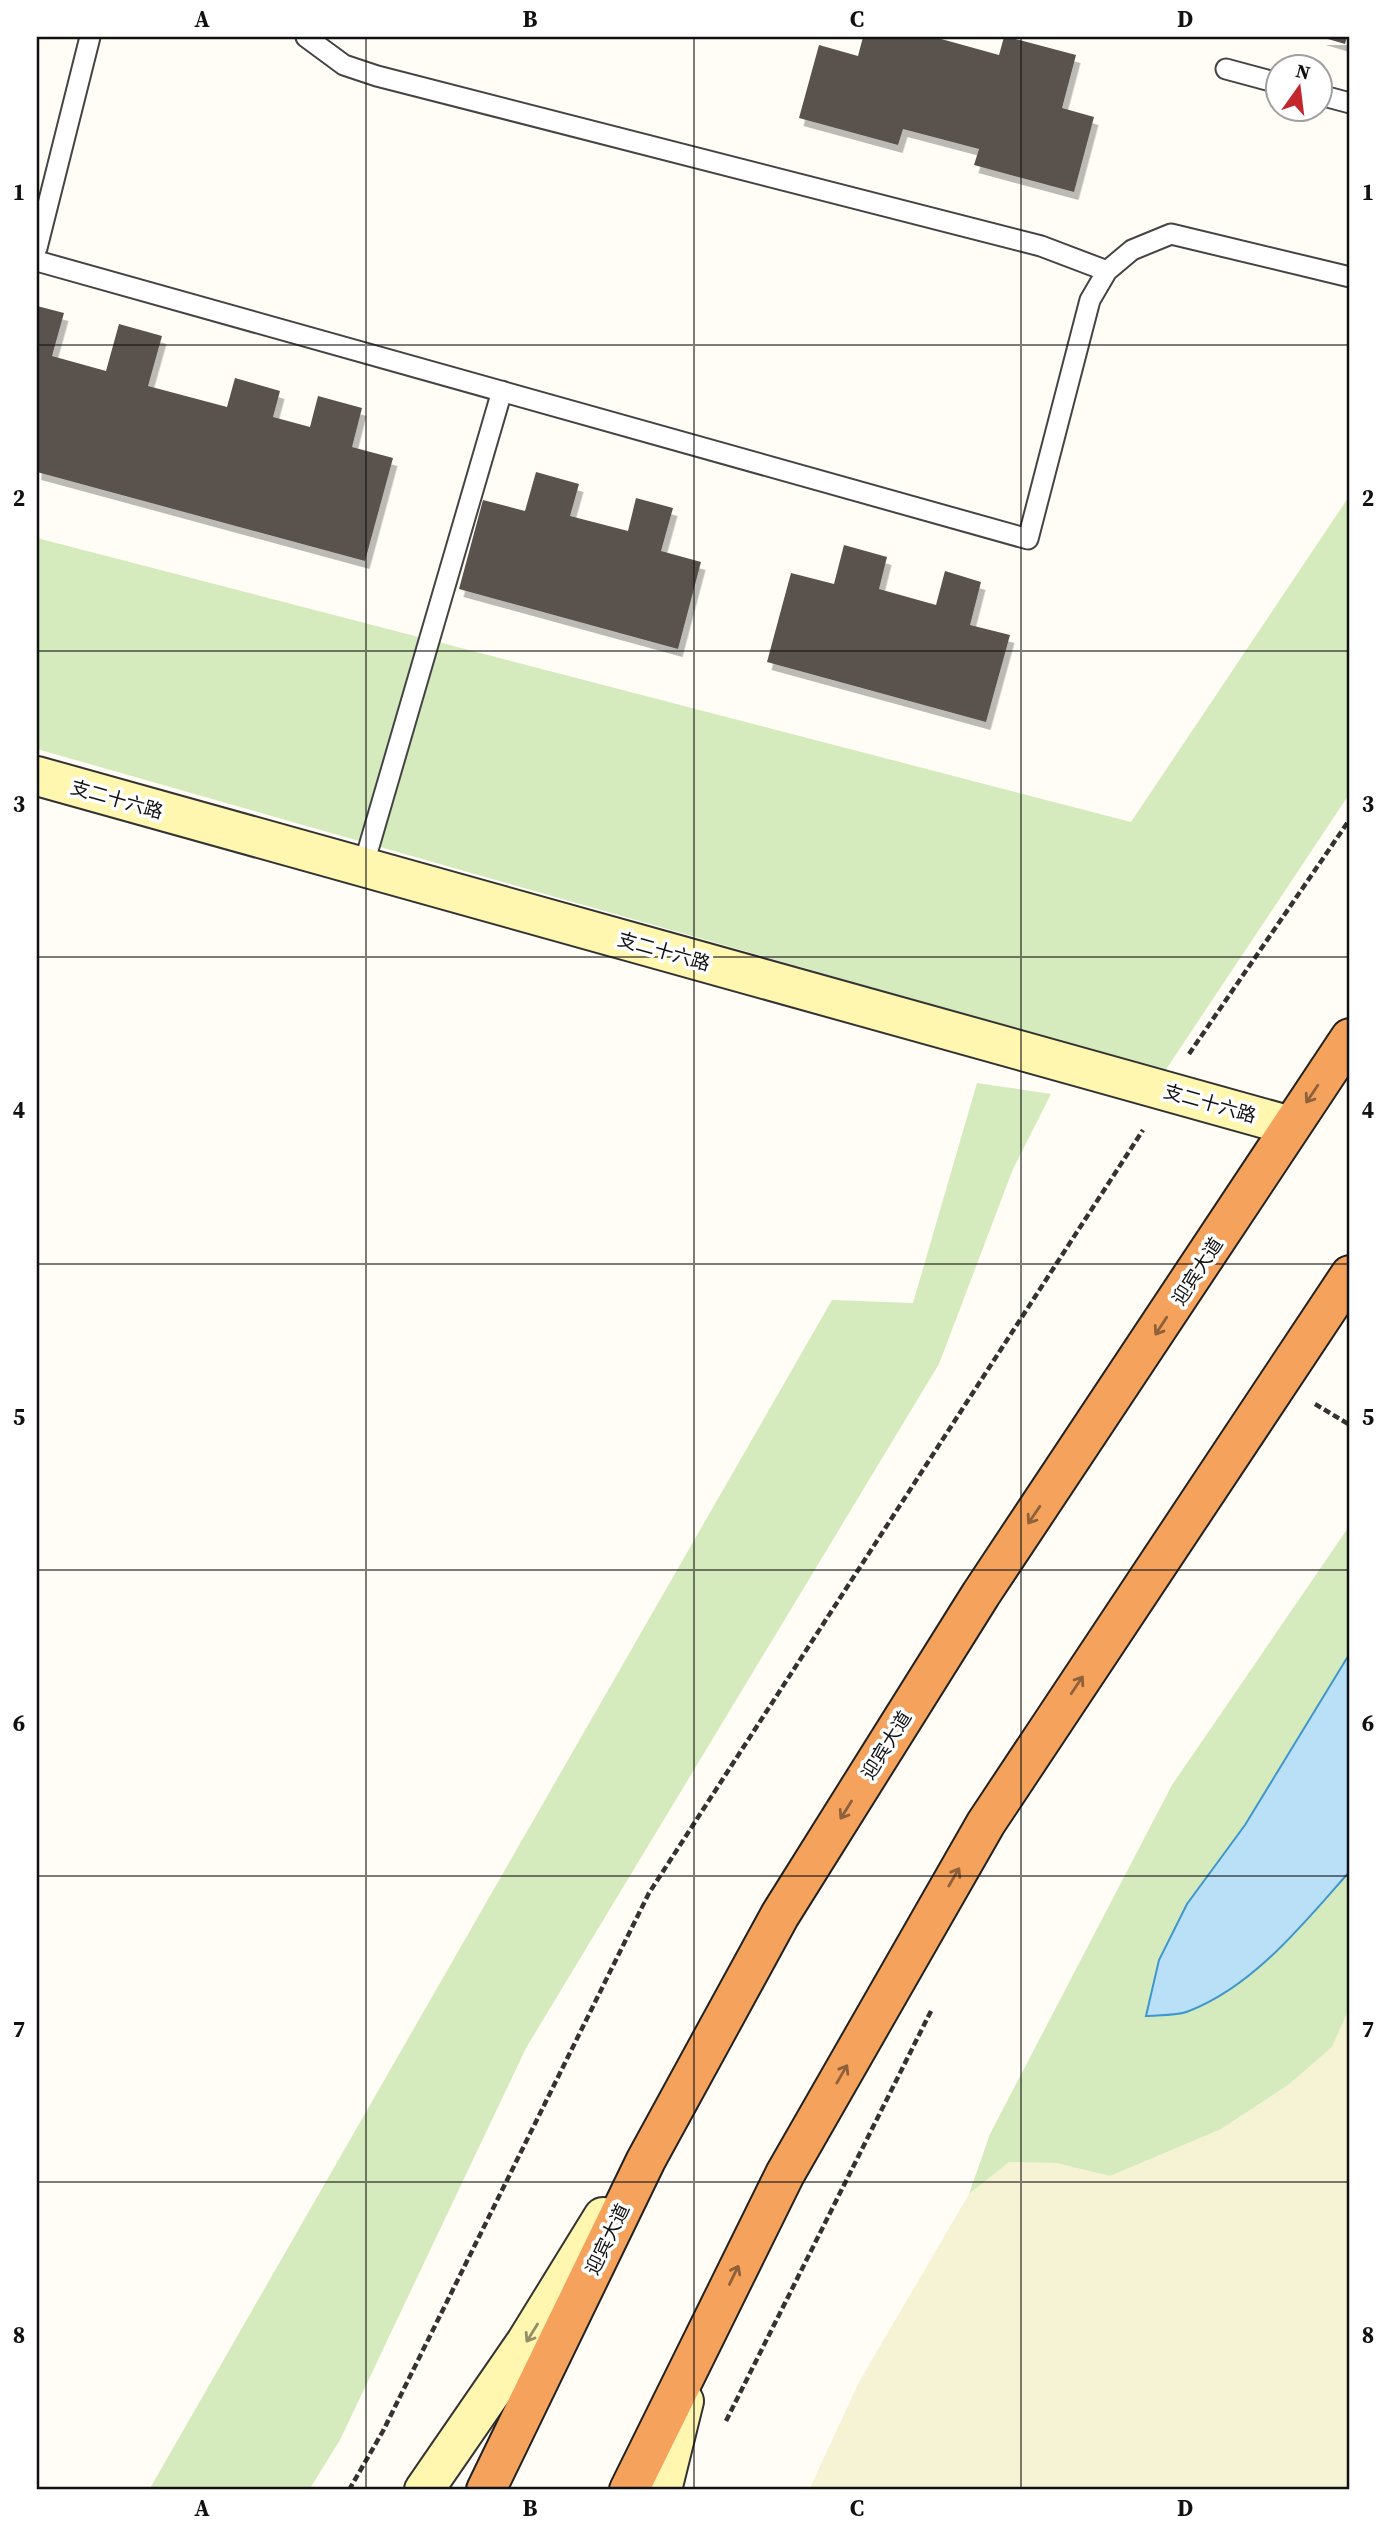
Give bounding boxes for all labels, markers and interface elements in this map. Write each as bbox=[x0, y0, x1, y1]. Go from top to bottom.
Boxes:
text: A bbox=[194, 3, 210, 35]
text: B bbox=[523, 3, 538, 35]
text: C bbox=[850, 3, 864, 35]
text: D bbox=[1177, 3, 1193, 35]
north arrow bbox=[1264, 52, 1334, 122]
text: N bbox=[1293, 57, 1313, 86]
text: 1 bbox=[13, 176, 25, 208]
text: 1 bbox=[1362, 176, 1374, 208]
text: 2 bbox=[13, 482, 25, 514]
text: 2 bbox=[1362, 482, 1374, 514]
street label: 支二十六路 bbox=[68, 773, 166, 825]
text: 3 bbox=[13, 788, 25, 820]
text: 3 bbox=[1362, 788, 1374, 820]
street label: 支二十六路 bbox=[615, 925, 713, 977]
street label: 支二十六路 bbox=[1161, 1077, 1259, 1129]
one-way arrow bbox=[1305, 1084, 1319, 1104]
text: 4 bbox=[13, 1094, 25, 1126]
text: 4 bbox=[1362, 1094, 1374, 1126]
street label: 迎宾大道 bbox=[1165, 1232, 1229, 1310]
one-way arrow bbox=[1154, 1316, 1168, 1336]
text: 5 bbox=[13, 1401, 25, 1433]
text: 5 bbox=[1362, 1401, 1374, 1433]
one-way arrow bbox=[1027, 1505, 1041, 1524]
one-way arrow bbox=[1070, 1676, 1084, 1696]
street label: 迎宾大道 bbox=[855, 1706, 917, 1784]
text: 6 bbox=[13, 1707, 25, 1739]
text: 6 bbox=[1362, 1707, 1374, 1739]
one-way arrow bbox=[838, 1800, 853, 1819]
one-way arrow bbox=[948, 1867, 962, 1887]
text: 7 bbox=[13, 2013, 25, 2045]
text: 7 bbox=[1362, 2013, 1374, 2045]
one-way arrow bbox=[835, 2065, 849, 2085]
street label: 迎宾大道 bbox=[579, 2199, 635, 2279]
one-way arrow bbox=[728, 2265, 742, 2286]
text: 8 bbox=[13, 2319, 25, 2351]
text: 8 bbox=[1362, 2319, 1374, 2351]
one-way arrow bbox=[524, 2323, 539, 2342]
text: A bbox=[194, 2492, 210, 2524]
text: B bbox=[523, 2492, 538, 2524]
text: C bbox=[850, 2492, 864, 2524]
text: D bbox=[1177, 2492, 1193, 2524]

